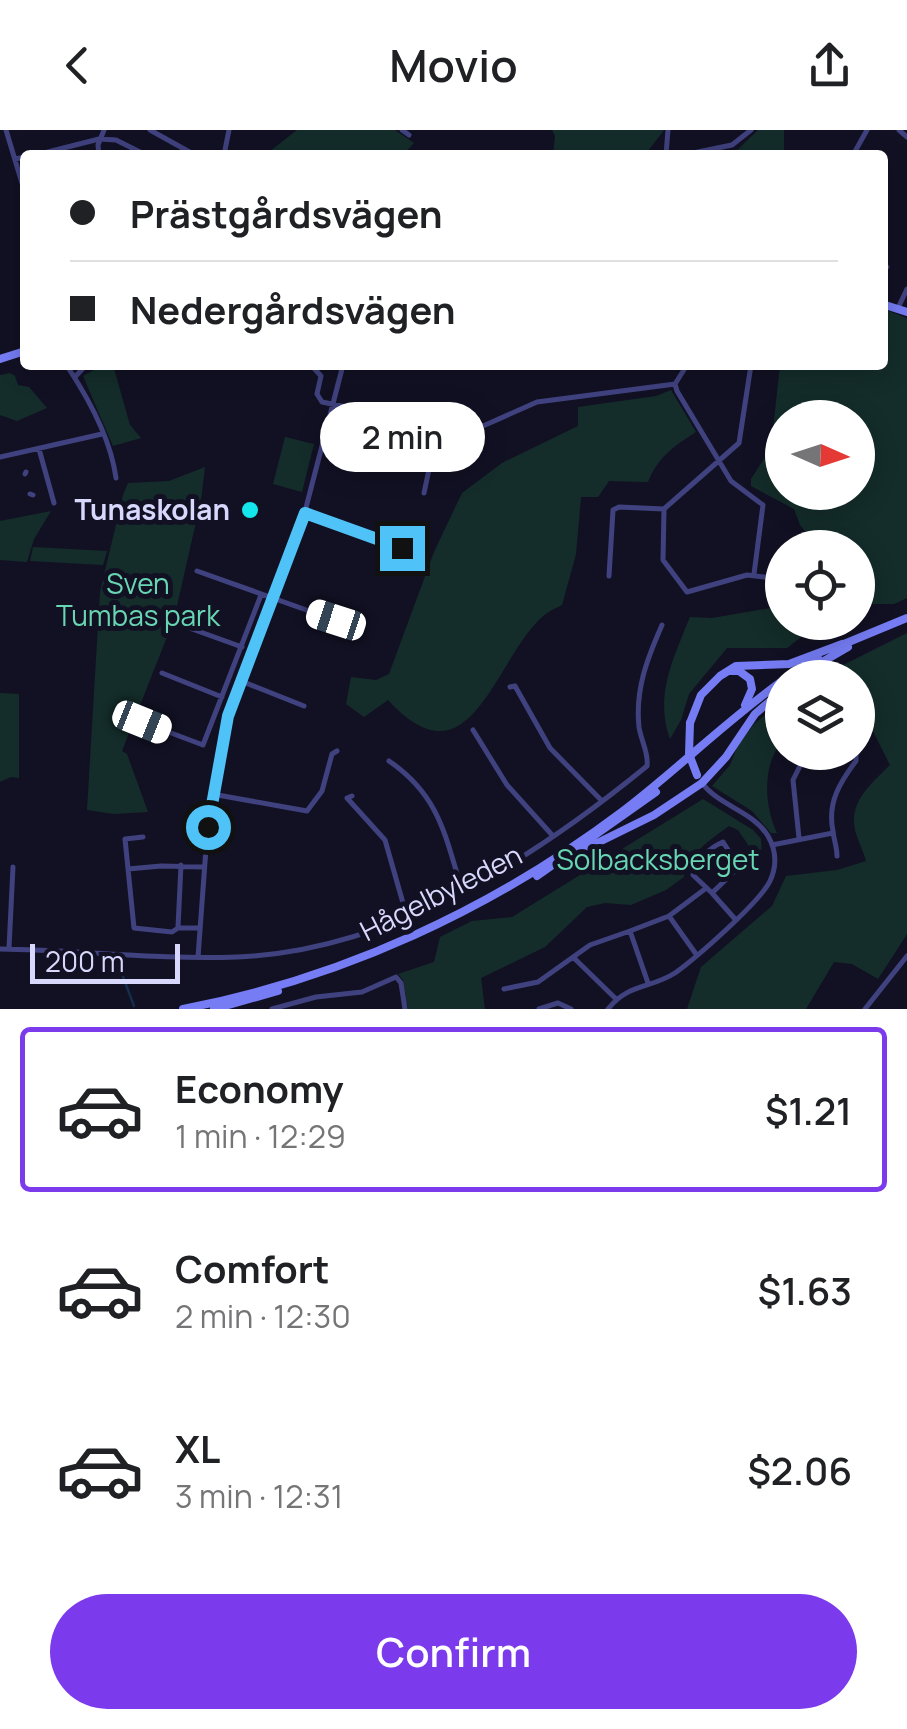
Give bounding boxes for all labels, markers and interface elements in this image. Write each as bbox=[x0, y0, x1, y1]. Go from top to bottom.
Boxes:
text: Movio bbox=[389, 34, 518, 96]
icon: back bbox=[50, 38, 105, 93]
icon: share bbox=[802, 38, 857, 93]
text: Prästgårdsvägen bbox=[130, 187, 442, 239]
text: Nedergårdsvägen bbox=[130, 283, 455, 335]
north arrow bbox=[765, 400, 875, 510]
map controls bbox=[765, 400, 875, 770]
callout: 2 min bbox=[320, 403, 484, 473]
text: 2 min bbox=[362, 415, 443, 459]
place label: Tunaskolan bbox=[75, 490, 230, 528]
marker: Tunaskolan bbox=[239, 499, 261, 521]
route end bbox=[380, 526, 425, 571]
button: locate bbox=[765, 530, 875, 640]
park label: Sven Tumbas park bbox=[56, 564, 221, 634]
car bbox=[303, 596, 369, 644]
button: layers bbox=[765, 660, 875, 770]
car bbox=[109, 697, 175, 747]
route start bbox=[186, 805, 231, 850]
street label: Hågelbyleden bbox=[353, 835, 528, 949]
park label: Solbacksberget bbox=[557, 840, 759, 878]
scale bar bbox=[30, 939, 180, 984]
text: 200 m bbox=[45, 942, 124, 980]
text: Economy bbox=[175, 1062, 344, 1114]
icon: car bbox=[55, 1065, 145, 1155]
text: $1.21 bbox=[765, 1084, 852, 1136]
text: 1 min · 12:29 bbox=[175, 1114, 346, 1158]
text: Comfort bbox=[175, 1242, 329, 1294]
icon: car bbox=[55, 1245, 145, 1335]
text: $1.63 bbox=[758, 1264, 852, 1316]
text: 2 min · 12:30 bbox=[175, 1294, 351, 1338]
text: XL bbox=[175, 1422, 220, 1474]
icon: car bbox=[55, 1425, 145, 1515]
text: $2.06 bbox=[747, 1444, 852, 1496]
text: 3 min · 12:31 bbox=[175, 1474, 343, 1518]
button: Confirm bbox=[50, 1594, 857, 1709]

